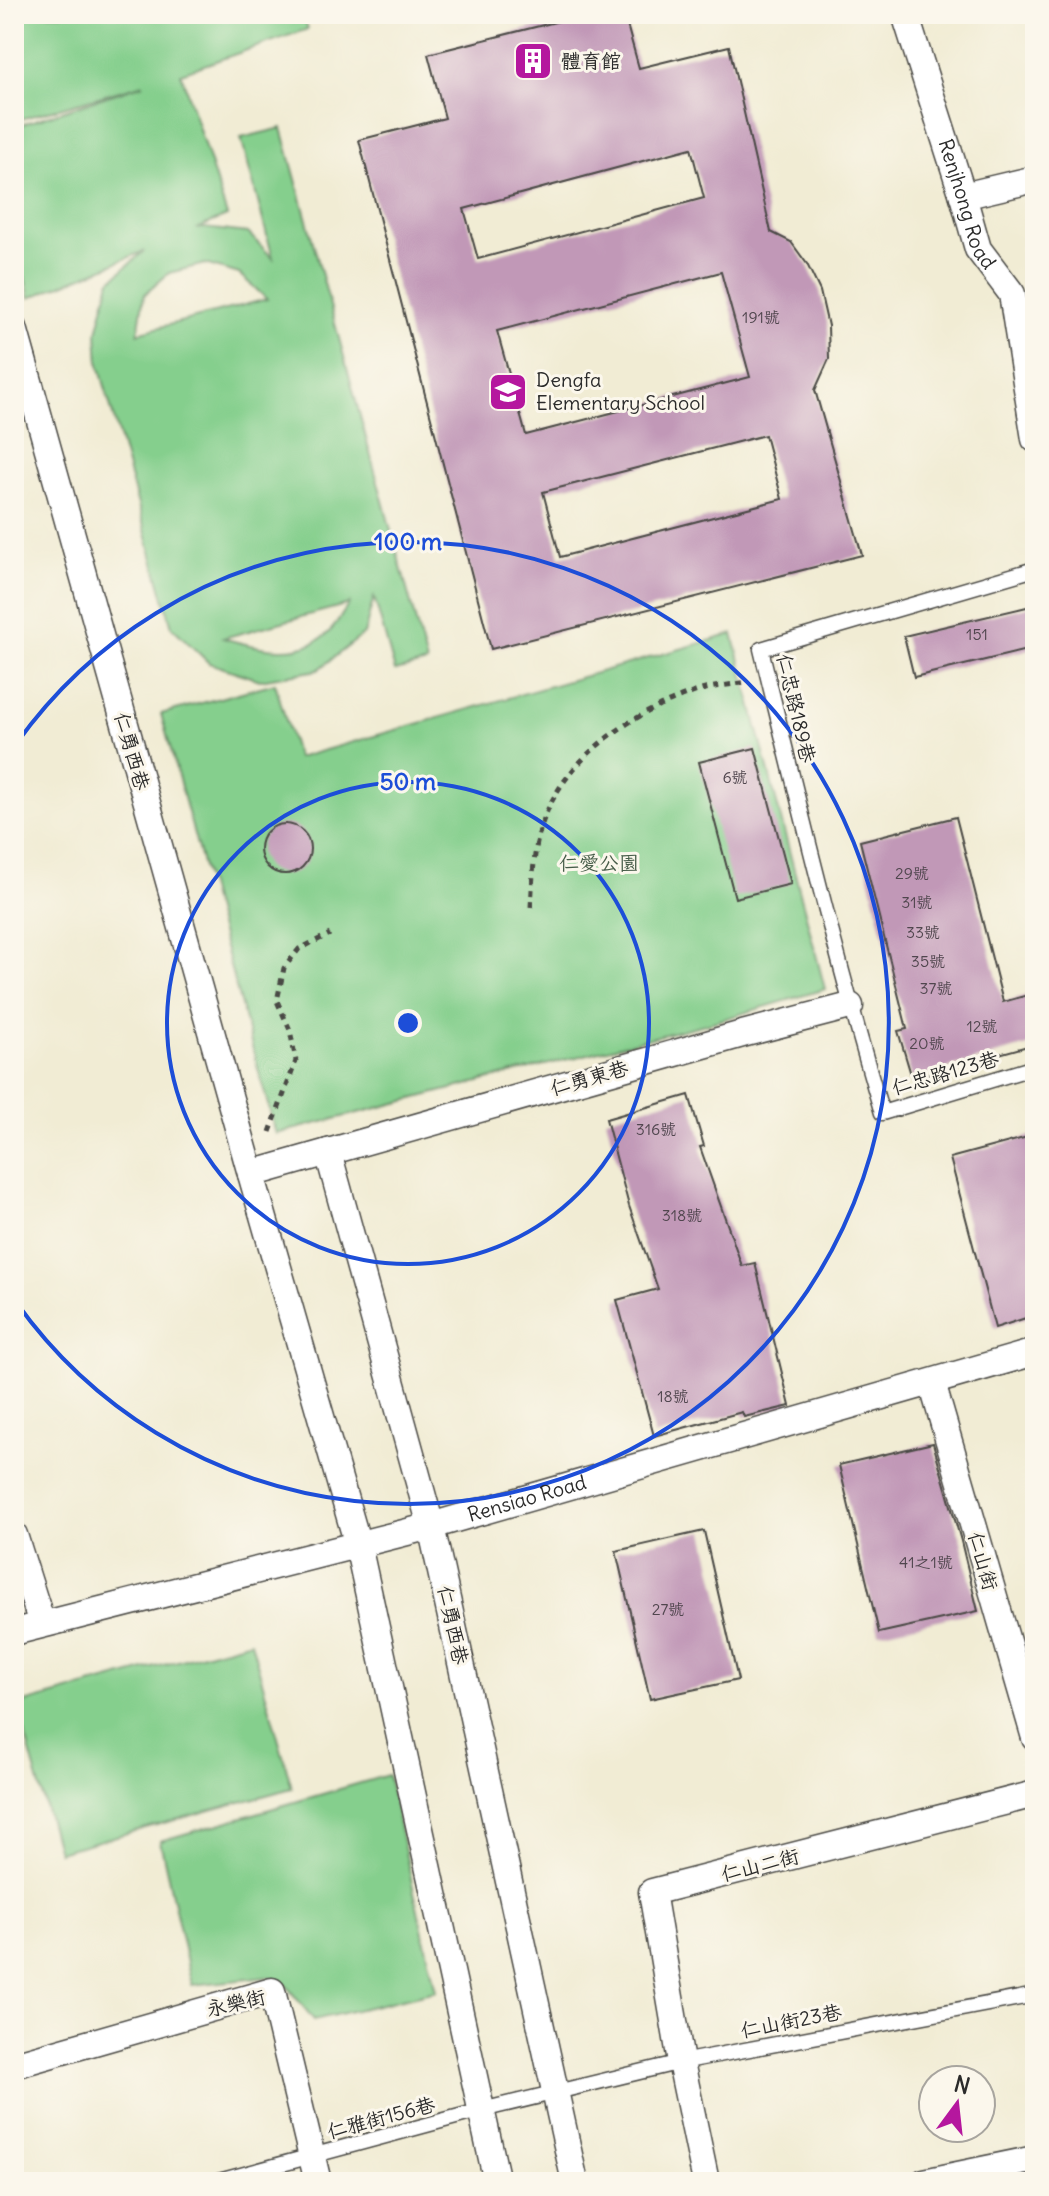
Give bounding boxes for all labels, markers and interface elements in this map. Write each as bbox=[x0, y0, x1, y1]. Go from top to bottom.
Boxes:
building icon: 體育館 bbox=[512, 40, 554, 82]
place label: 體育館 bbox=[561, 48, 621, 73]
street label: Renjhong Road bbox=[934, 136, 1002, 274]
house number: 191號 bbox=[742, 307, 780, 327]
place label: Dengfa Elementary School bbox=[536, 367, 705, 415]
school or university icon: Dengfa Elementary School bbox=[487, 371, 529, 413]
text: 100 m bbox=[374, 526, 442, 556]
house number: 151 bbox=[966, 624, 988, 644]
street label: 仁忠路189巷 bbox=[772, 651, 821, 766]
street label: 仁勇西巷 bbox=[109, 709, 156, 794]
text: 50 m bbox=[380, 766, 436, 796]
house number: 6號 bbox=[722, 767, 748, 787]
park label: 仁愛公園 bbox=[559, 850, 639, 875]
house number: 29號 bbox=[895, 863, 929, 883]
house number: 31號 bbox=[901, 892, 933, 912]
house number: 33號 bbox=[906, 922, 940, 942]
house number: 35號 bbox=[911, 951, 945, 971]
house number: 37號 bbox=[920, 978, 952, 998]
centre of rings bbox=[394, 1009, 422, 1037]
house number: 12號 bbox=[966, 1016, 998, 1036]
house number: 20號 bbox=[909, 1033, 945, 1053]
street label: 仁忠路123巷 bbox=[888, 1045, 1002, 1100]
street label: 仁勇東巷 bbox=[547, 1054, 632, 1101]
house number: 316號 bbox=[636, 1119, 676, 1139]
house number: 318號 bbox=[662, 1205, 702, 1225]
house number: 18號 bbox=[657, 1386, 689, 1406]
street label: Rensiao Road bbox=[464, 1469, 589, 1527]
street label: 仁山街 bbox=[963, 1529, 1004, 1593]
house number: 41之1號 bbox=[899, 1552, 953, 1572]
street label: 仁勇西巷 bbox=[433, 1583, 474, 1668]
house number: 27號 bbox=[652, 1599, 684, 1619]
street label: 仁山二街 bbox=[718, 1843, 802, 1886]
street label: 永樂街 bbox=[204, 1984, 268, 2021]
street label: 仁山街23巷 bbox=[738, 1998, 844, 2043]
north arrow bbox=[917, 2064, 997, 2144]
text: N bbox=[951, 2069, 973, 2100]
street label: 仁雅街156巷 bbox=[324, 2091, 439, 2144]

